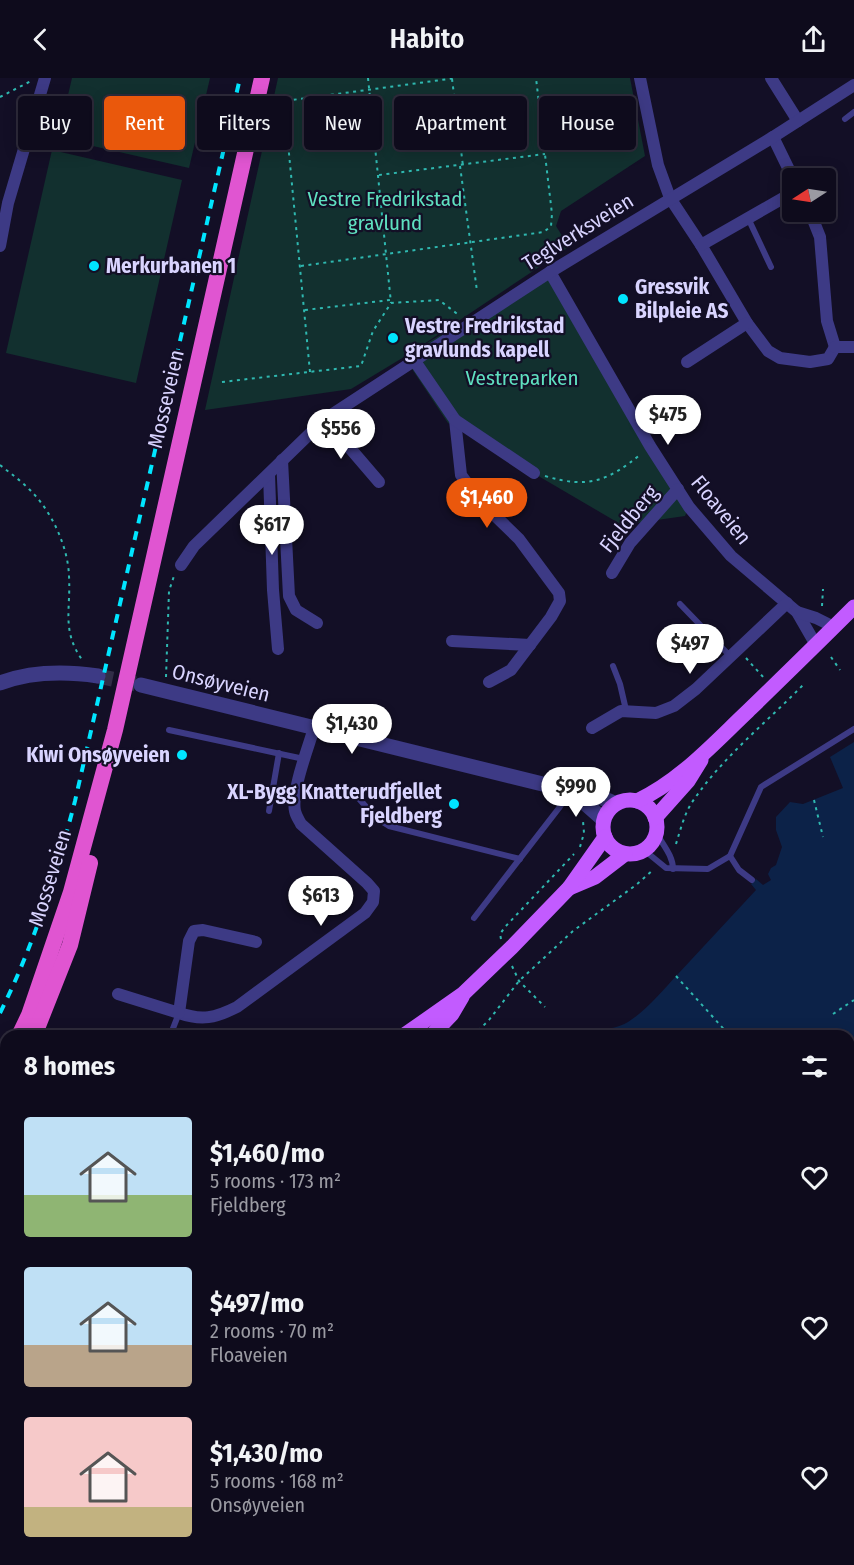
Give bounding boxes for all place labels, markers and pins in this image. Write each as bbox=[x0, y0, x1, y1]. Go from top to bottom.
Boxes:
place label: Merkurbanen 1 bbox=[106, 253, 236, 279]
marker: Merkurbanen 1 bbox=[87, 259, 101, 273]
place label: Gressvik Bilpleie AS bbox=[635, 274, 728, 324]
marker: Gressvik Bilpleie AS bbox=[616, 292, 630, 306]
place label: Vestre Fredrikstad gravlunds kapell bbox=[404, 313, 565, 363]
marker: Vestre Fredrikstad gravlunds kapell bbox=[386, 331, 400, 345]
pin: $475 bbox=[632, 395, 704, 446]
pin: $556 bbox=[305, 409, 377, 460]
pin: $1,460 bbox=[438, 478, 536, 529]
pin: $617 bbox=[236, 505, 308, 556]
pin: $497 bbox=[654, 624, 726, 675]
pin: $1,430 bbox=[303, 704, 401, 755]
place label: Kiwi Onsøyveien bbox=[26, 742, 170, 768]
marker: Kiwi Onsøyveien bbox=[175, 748, 189, 762]
pin: $990 bbox=[540, 767, 612, 818]
place label: XL-Bygg Knatterudfjellet Fjeldberg bbox=[226, 779, 443, 829]
marker: XL-Bygg Knatterudfjellet Fjeldberg bbox=[447, 797, 461, 811]
pin: $613 bbox=[285, 876, 357, 927]

